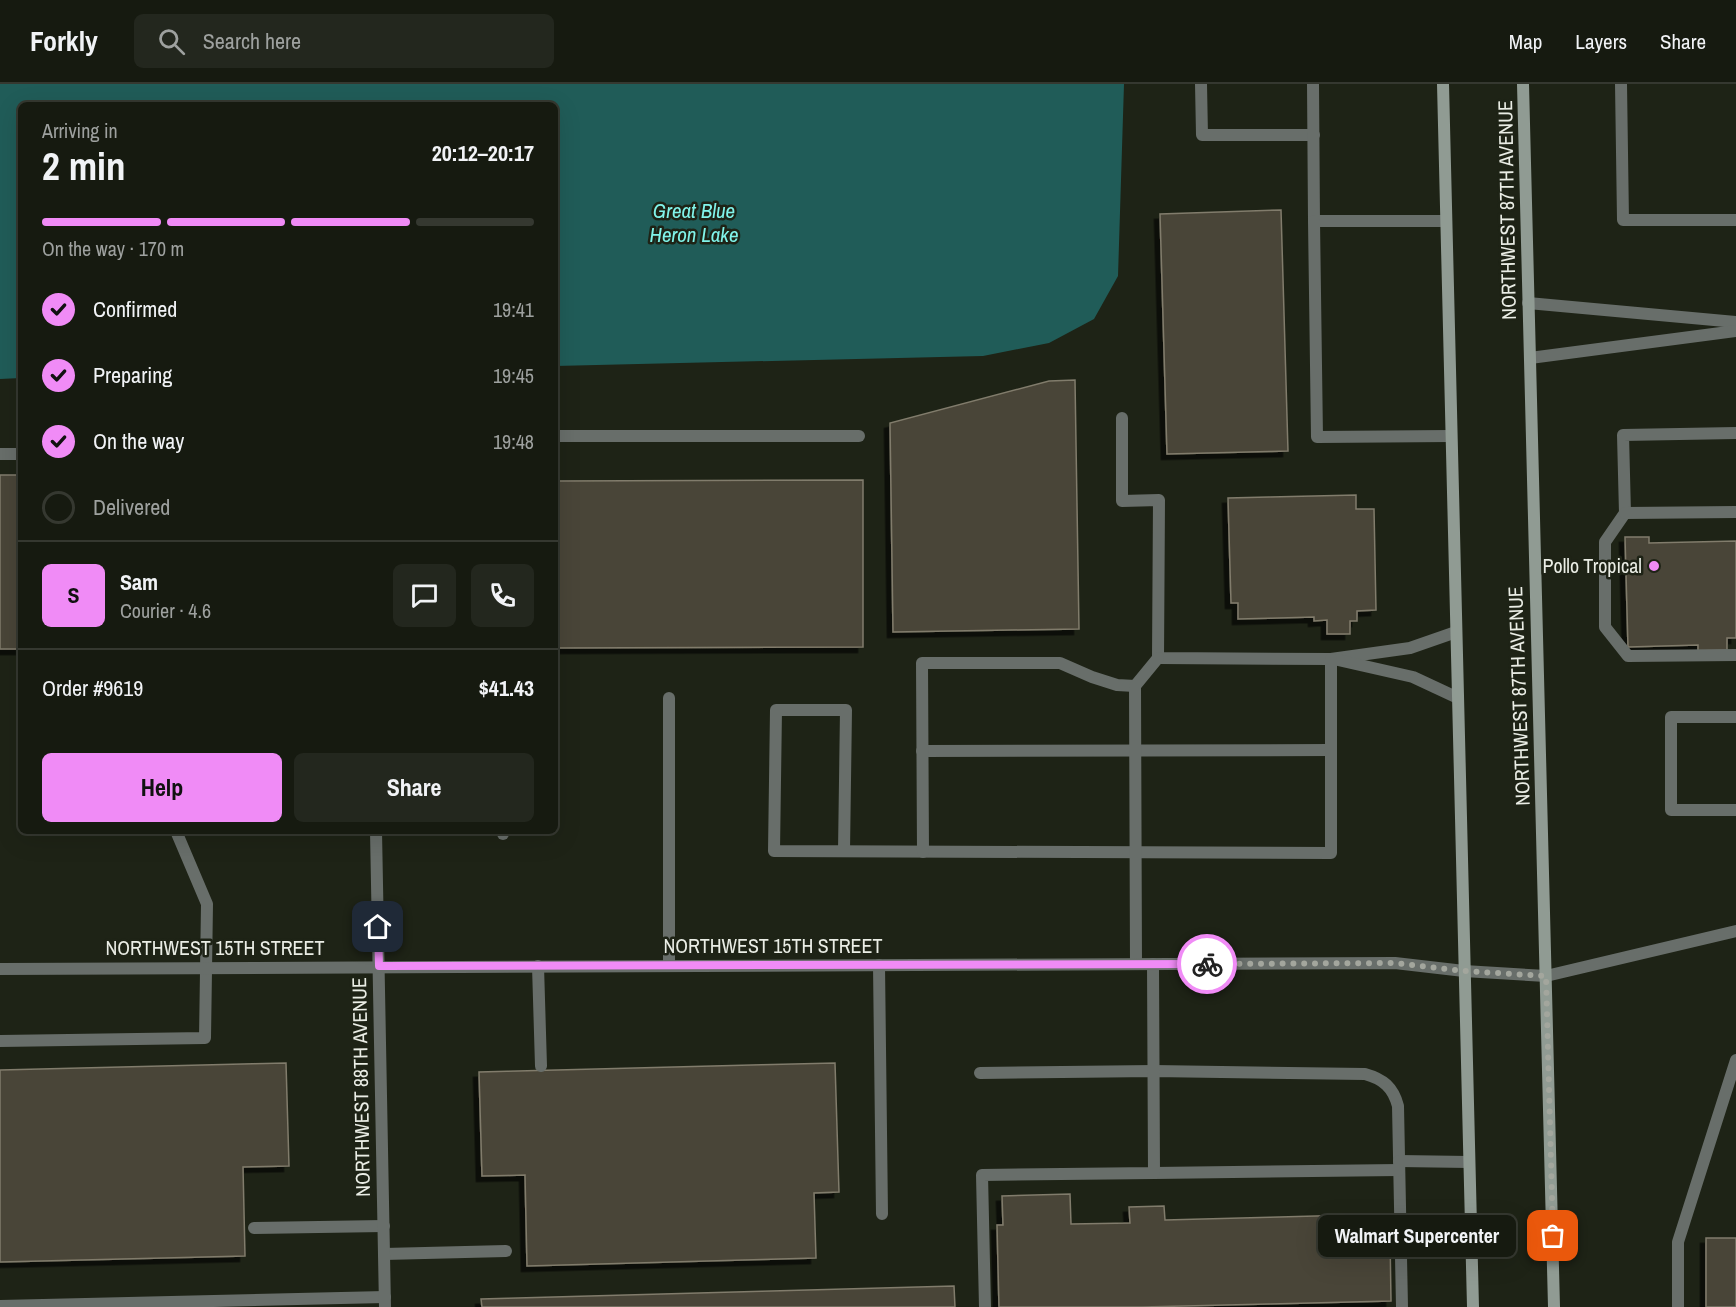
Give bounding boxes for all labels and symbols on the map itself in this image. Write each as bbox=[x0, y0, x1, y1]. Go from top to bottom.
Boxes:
street label: NORTHWEST 87TH AVENUE bbox=[1491, 100, 1522, 320]
water label: Great Blue Heron Lake bbox=[649, 196, 739, 249]
place label: Pollo Tropical bbox=[1543, 552, 1642, 579]
marker: Pollo Tropical bbox=[1647, 559, 1661, 573]
street label: NORTHWEST 87TH AVENUE bbox=[1501, 586, 1536, 806]
pin bbox=[352, 901, 403, 952]
street label: NORTHWEST 15TH STREET bbox=[663, 932, 883, 959]
street label: NORTHWEST 15TH STREET bbox=[105, 934, 325, 961]
courier bbox=[1177, 934, 1237, 994]
street label: NORTHWEST 88TH AVENUE bbox=[345, 977, 376, 1197]
pin bbox=[1527, 1210, 1578, 1261]
callout: Walmart Supercenter bbox=[1319, 1215, 1517, 1257]

